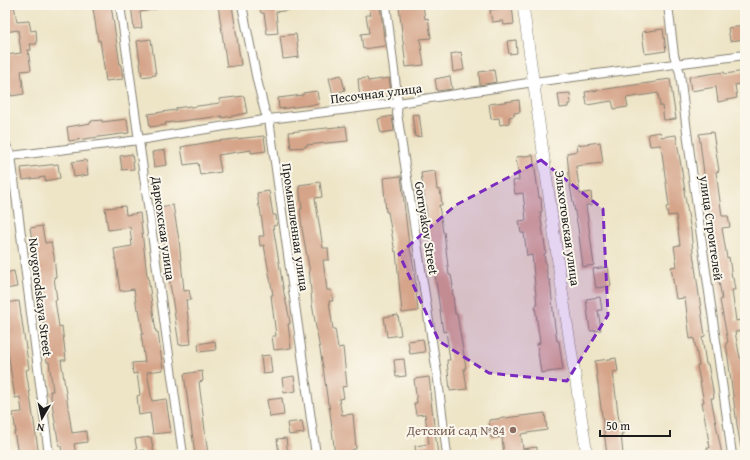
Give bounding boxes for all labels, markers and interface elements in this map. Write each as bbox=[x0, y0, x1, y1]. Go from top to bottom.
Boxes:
street label: Песочная улица bbox=[329, 78, 424, 109]
street label: Промышленная улица bbox=[277, 162, 314, 293]
street label: Эльхотовская улица bbox=[550, 169, 585, 288]
street label: улица Строителей bbox=[695, 173, 728, 282]
street label: Даркохская улица bbox=[147, 174, 180, 282]
street label: Gornyakov Street bbox=[410, 180, 443, 277]
street label: Novgorodskaya Street bbox=[24, 237, 57, 358]
north arrow bbox=[22, 398, 62, 438]
scale bar bbox=[600, 412, 670, 438]
text: 50 m bbox=[606, 417, 630, 434]
text: N bbox=[35, 419, 45, 436]
place label: Детский сад №84 bbox=[406, 421, 505, 440]
marker: Детский сад №84 bbox=[508, 425, 518, 435]

